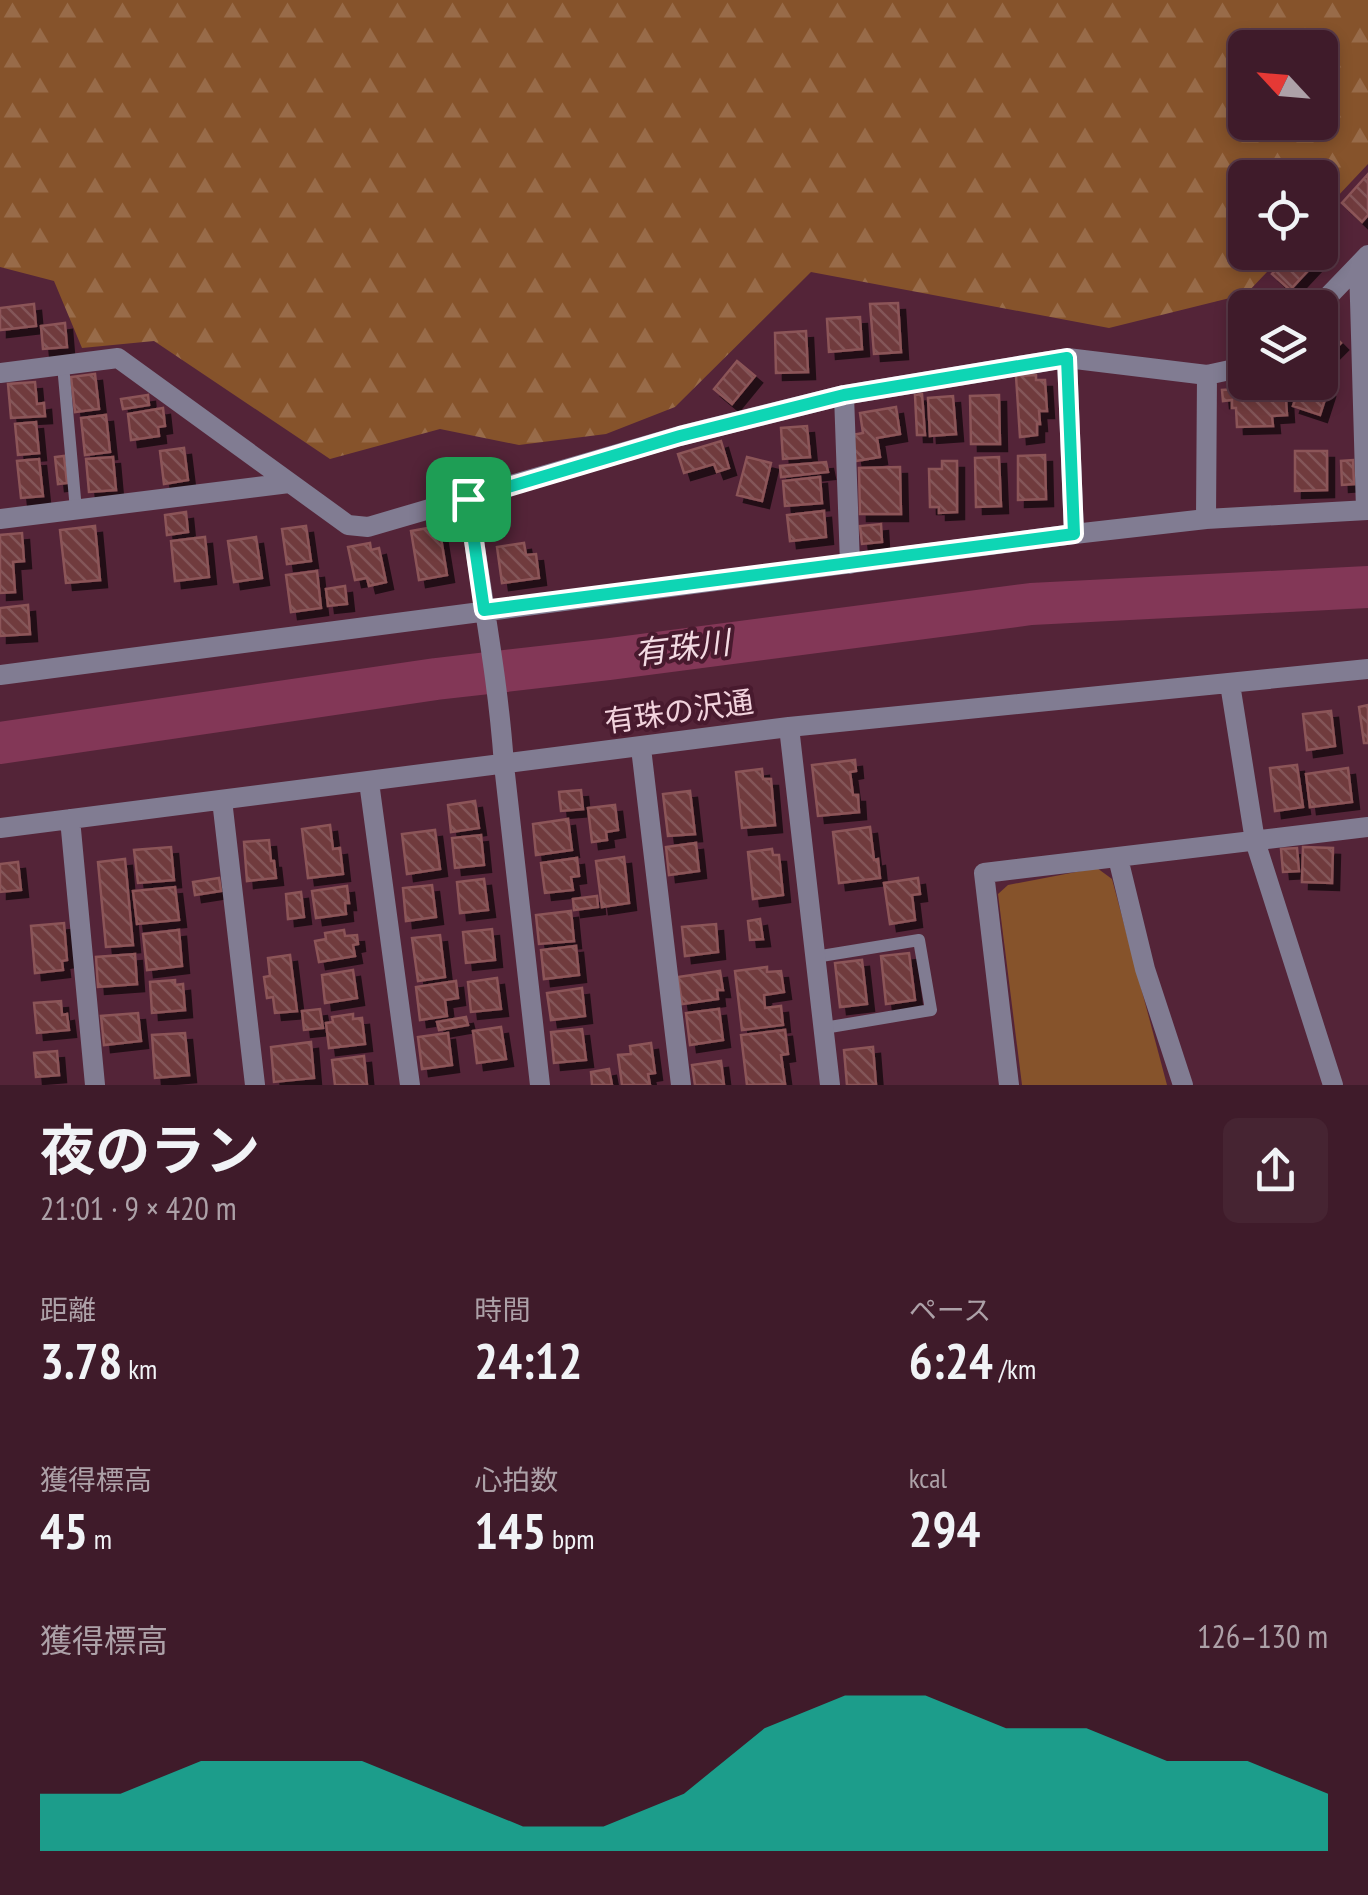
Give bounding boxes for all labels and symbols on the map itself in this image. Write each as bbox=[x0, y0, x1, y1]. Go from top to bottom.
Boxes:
north arrow bbox=[1228, 30, 1338, 140]
pin bbox=[426, 457, 511, 542]
water label: 有珠川 bbox=[632, 620, 735, 674]
street label: 有珠の沢通 bbox=[602, 681, 756, 740]

